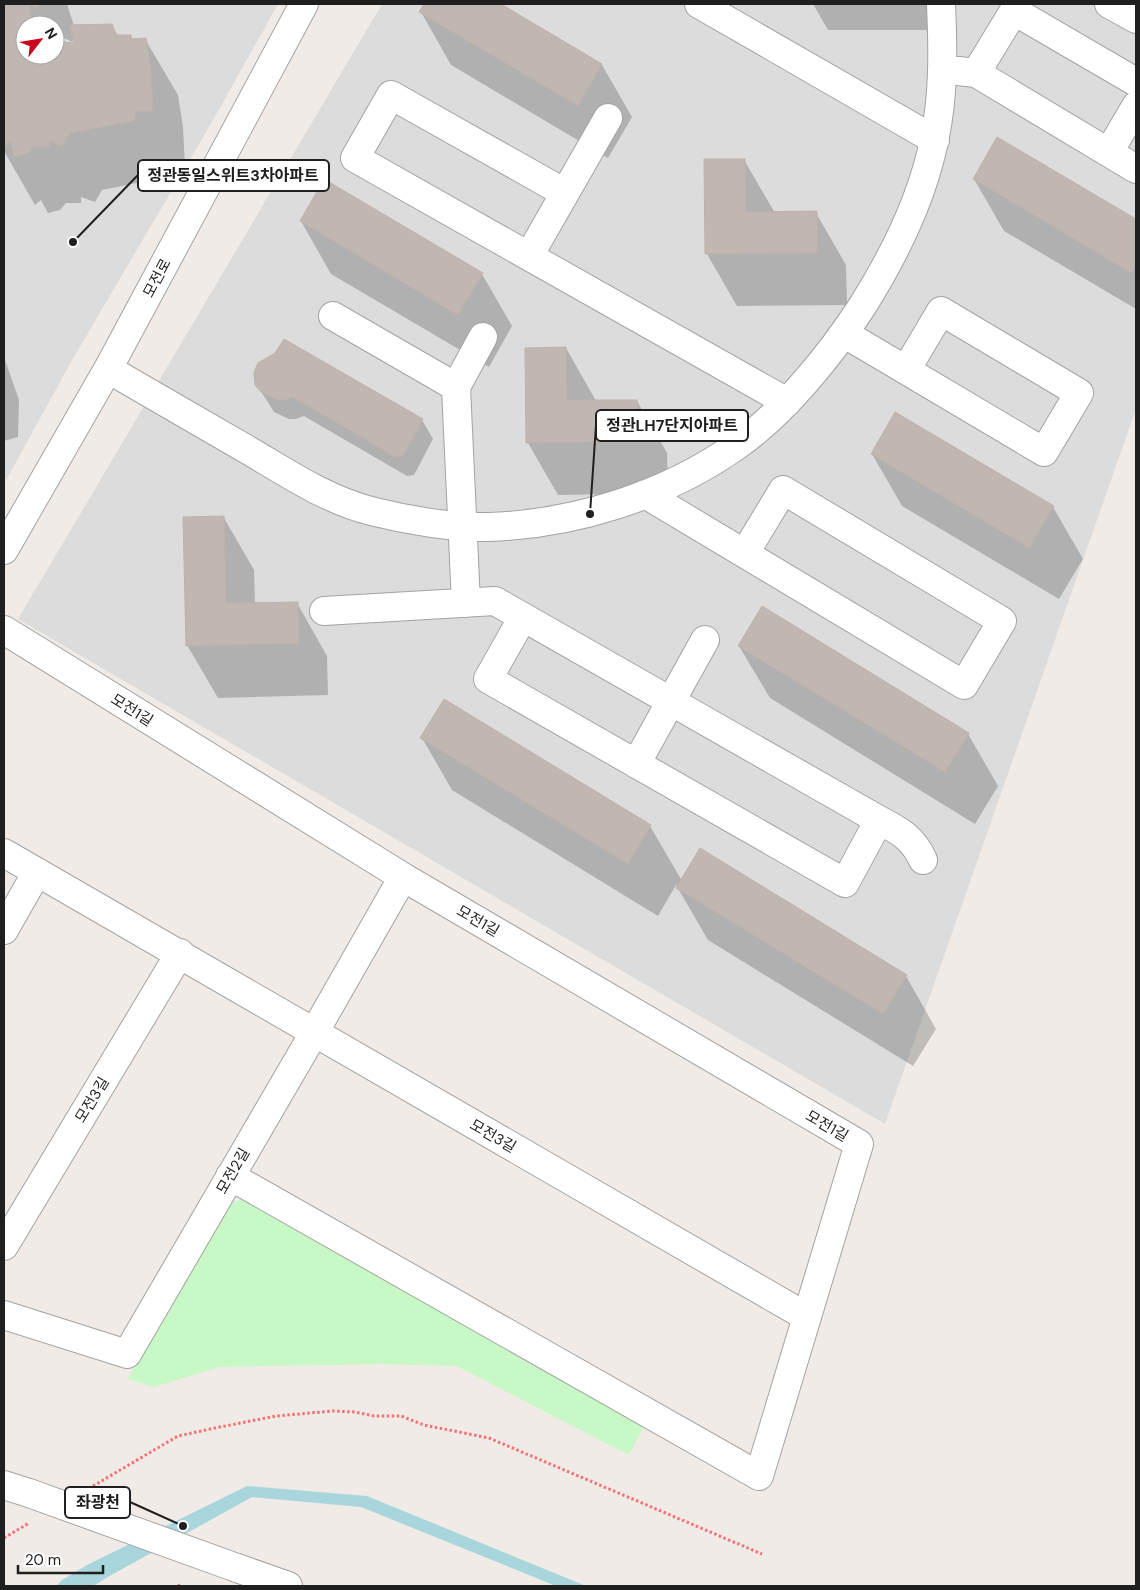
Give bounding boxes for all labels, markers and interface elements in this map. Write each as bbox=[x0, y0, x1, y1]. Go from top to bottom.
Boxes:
north arrow bbox=[15, 15, 65, 65]
text: N bbox=[41, 24, 61, 42]
callout: 정관동일스위트3차아파트 bbox=[138, 160, 329, 191]
text: 정관동일스위트3차아파트 bbox=[147, 165, 319, 186]
street label: 모전로 bbox=[138, 255, 176, 301]
callout: 정관LH7단지아파트 bbox=[596, 410, 748, 441]
text: 정관LH7단지아파트 bbox=[606, 415, 738, 436]
street label: 모전1길 bbox=[107, 689, 157, 731]
street label: 모전1길 bbox=[453, 901, 503, 941]
street label: 모전3길 bbox=[70, 1073, 114, 1127]
street label: 모전1길 bbox=[802, 1106, 852, 1146]
street label: 모전3길 bbox=[466, 1115, 520, 1157]
street label: 모전2길 bbox=[212, 1144, 254, 1198]
callout: 좌광천 bbox=[65, 1487, 130, 1518]
text: 좌광천 bbox=[76, 1492, 120, 1513]
scale bar bbox=[18, 1542, 102, 1574]
text: 20 m bbox=[25, 1550, 61, 1570]

